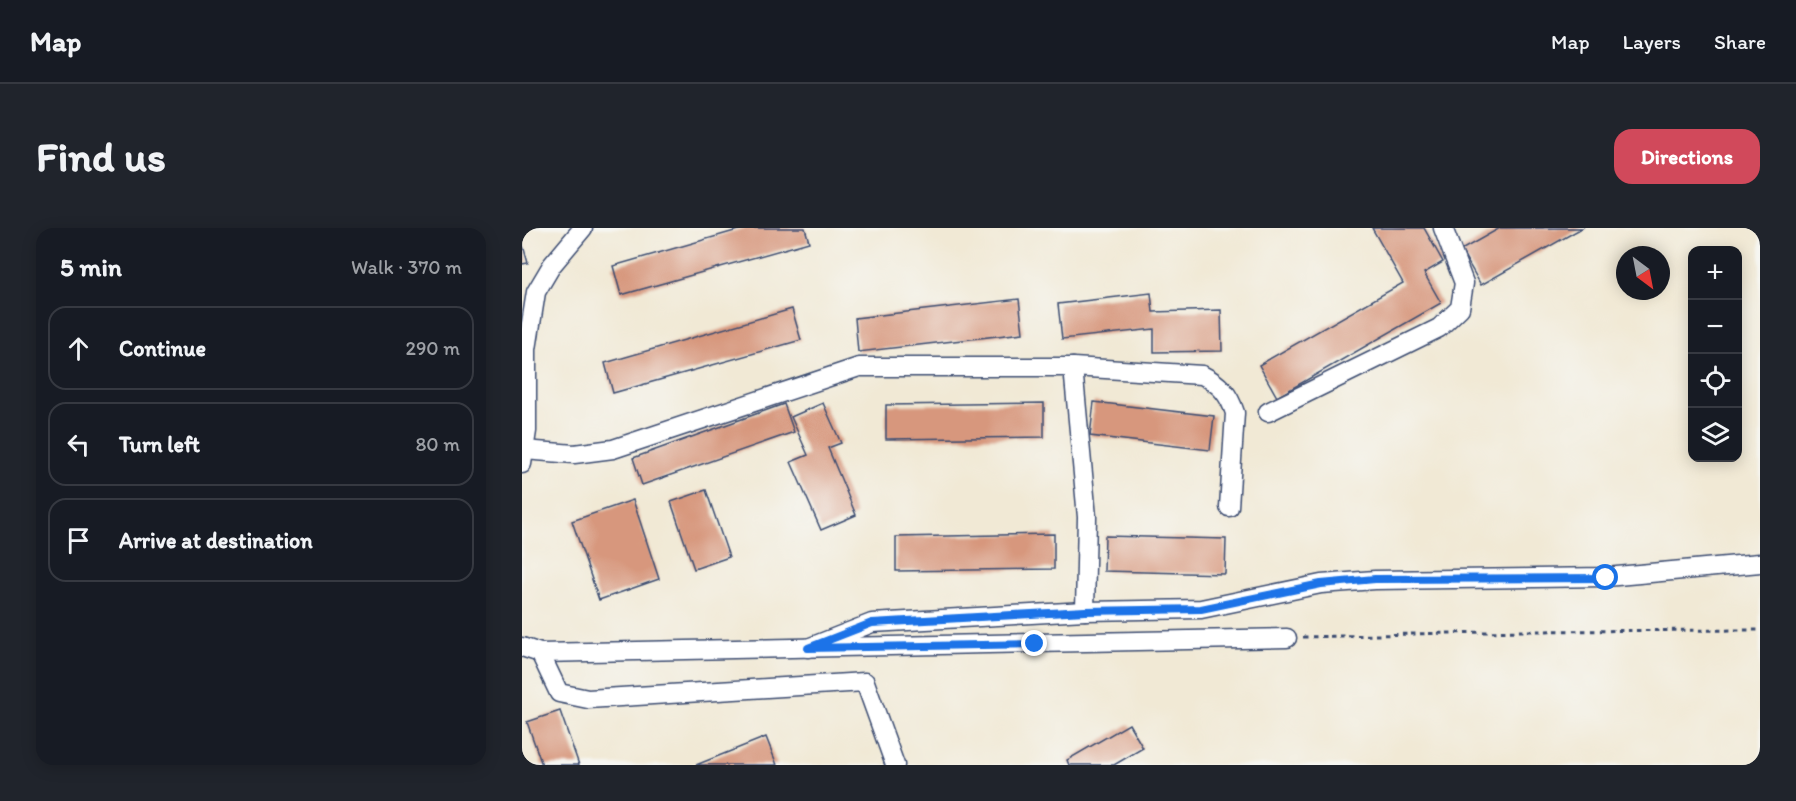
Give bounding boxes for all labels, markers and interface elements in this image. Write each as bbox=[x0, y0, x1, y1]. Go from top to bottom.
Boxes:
text: Map bbox=[30, 24, 81, 58]
text: Map bbox=[1551, 29, 1590, 54]
text: Layers bbox=[1623, 29, 1681, 54]
text: Share bbox=[1714, 29, 1766, 54]
button: Directions bbox=[1614, 129, 1760, 184]
text: Find us bbox=[36, 131, 166, 182]
north arrow bbox=[1616, 246, 1670, 300]
map controls bbox=[1688, 246, 1742, 462]
button: + bbox=[1688, 246, 1742, 300]
text: 5 min bbox=[60, 251, 122, 283]
text: Walk · 370 m bbox=[351, 255, 462, 279]
button: − bbox=[1688, 300, 1742, 354]
icon: ahead bbox=[62, 332, 95, 365]
text: Continue bbox=[119, 335, 206, 362]
text: 290 m bbox=[405, 336, 460, 360]
button: locate bbox=[1688, 354, 1742, 408]
button: layers bbox=[1688, 408, 1742, 462]
icon: left bbox=[62, 428, 95, 461]
text: Turn left bbox=[119, 431, 200, 458]
text: 80 m bbox=[415, 432, 460, 456]
icon: arrive bbox=[62, 524, 95, 557]
text: Arrive at destination bbox=[119, 527, 313, 554]
route start bbox=[1592, 564, 1618, 590]
route end bbox=[1021, 630, 1047, 656]

